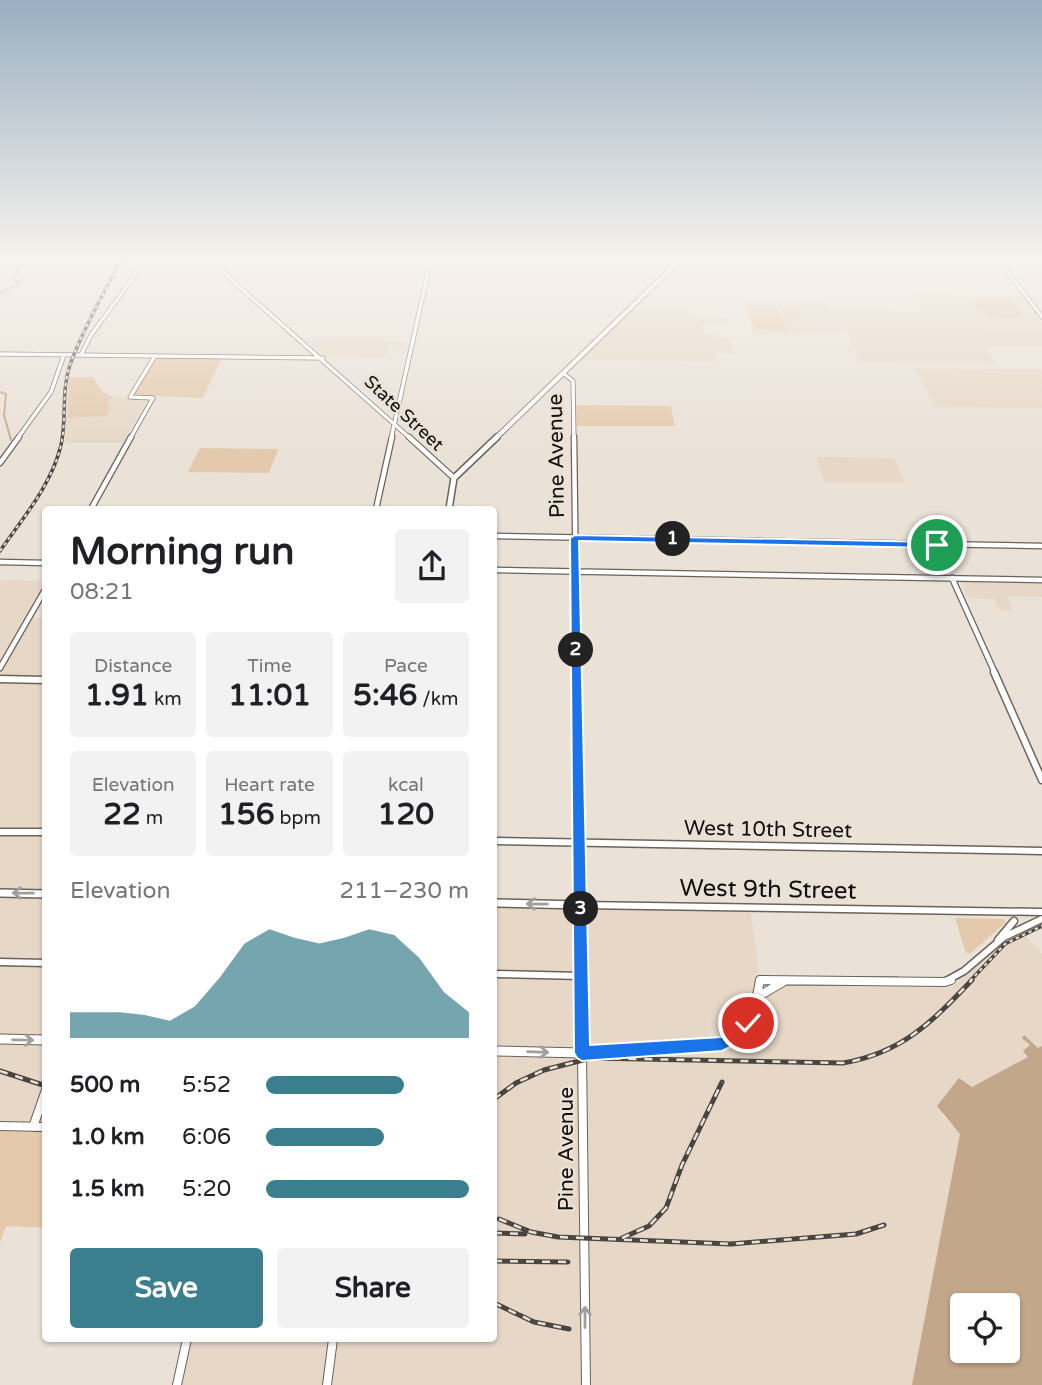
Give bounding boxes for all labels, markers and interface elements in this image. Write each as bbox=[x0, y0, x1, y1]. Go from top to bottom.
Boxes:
street label: State Street bbox=[360, 371, 448, 455]
street label: Pine Avenue bbox=[543, 393, 570, 518]
pin bbox=[907, 515, 967, 575]
pin: 1 bbox=[656, 522, 690, 556]
icon: arrive bbox=[918, 526, 956, 564]
text: 1 bbox=[667, 527, 678, 549]
text: Morning run bbox=[70, 529, 294, 575]
button: share bbox=[395, 529, 469, 603]
text: 08:21 bbox=[70, 578, 134, 606]
pin: 2 bbox=[558, 632, 594, 668]
text: 2 bbox=[570, 638, 581, 660]
text: Distance bbox=[94, 655, 172, 677]
text: Time bbox=[247, 655, 292, 677]
text: Pace bbox=[384, 655, 428, 677]
text: 1.91 bbox=[85, 677, 149, 714]
text: 11:01 bbox=[228, 677, 311, 714]
text: 5:46 bbox=[353, 677, 417, 714]
text: km bbox=[149, 688, 182, 710]
text: /km bbox=[417, 688, 459, 710]
text: Elevation bbox=[92, 774, 175, 796]
text: Heart rate bbox=[224, 774, 315, 796]
text: kcal bbox=[388, 774, 424, 796]
text: 22 bbox=[103, 796, 141, 833]
text: 156 bbox=[218, 796, 275, 833]
text: 120 bbox=[378, 796, 434, 833]
text: m bbox=[141, 807, 163, 829]
text: bpm bbox=[275, 807, 321, 829]
street label: West 10th Street bbox=[684, 816, 852, 843]
street label: West 9th Street bbox=[679, 873, 857, 906]
text: Elevation bbox=[70, 877, 171, 905]
text: 211–230 m bbox=[340, 877, 469, 905]
one-way arrow bbox=[12, 887, 35, 900]
pin: 3 bbox=[564, 892, 598, 926]
one-way arrow bbox=[526, 897, 549, 911]
text: 3 bbox=[575, 897, 586, 919]
pin bbox=[718, 993, 778, 1053]
icon: check bbox=[729, 1004, 767, 1042]
one-way arrow bbox=[11, 1033, 34, 1046]
one-way arrow bbox=[526, 1045, 549, 1059]
text: 500 m bbox=[70, 1071, 140, 1099]
text: 5:52 bbox=[182, 1071, 231, 1099]
street label: Pine Avenue bbox=[554, 1087, 579, 1211]
text: 1.0 km bbox=[70, 1123, 145, 1151]
text: 6:06 bbox=[182, 1123, 231, 1151]
text: 1.5 km bbox=[70, 1175, 145, 1203]
text: 5:20 bbox=[182, 1175, 231, 1203]
button: Save bbox=[70, 1248, 263, 1328]
button: Share bbox=[277, 1248, 469, 1328]
map controls bbox=[950, 1293, 1020, 1363]
button: locate bbox=[950, 1293, 1020, 1363]
one-way arrow bbox=[578, 1306, 592, 1329]

